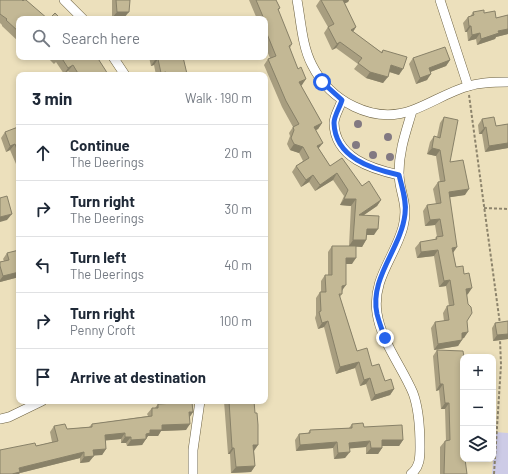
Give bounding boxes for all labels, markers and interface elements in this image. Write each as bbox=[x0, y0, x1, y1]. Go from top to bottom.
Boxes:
search box bbox=[16, 16, 268, 60]
icon: search bbox=[30, 27, 52, 49]
text: Search here bbox=[62, 29, 140, 47]
route start bbox=[313, 73, 331, 91]
text: 3 min bbox=[32, 88, 72, 108]
text: Walk · 190 m bbox=[185, 90, 252, 106]
text: Continue bbox=[70, 136, 130, 154]
icon: ahead bbox=[32, 142, 54, 164]
text: 20 m bbox=[224, 145, 252, 161]
text: The Deerings bbox=[70, 154, 144, 170]
text: Turn right bbox=[70, 192, 135, 210]
icon: right bbox=[32, 198, 54, 220]
text: 30 m bbox=[225, 201, 252, 217]
text: The Deerings bbox=[70, 210, 144, 226]
text: Turn left bbox=[70, 248, 126, 266]
icon: left bbox=[32, 254, 54, 276]
text: 40 m bbox=[224, 257, 252, 273]
text: The Deerings bbox=[70, 266, 144, 282]
text: Turn right bbox=[70, 304, 135, 322]
icon: right bbox=[32, 310, 54, 332]
text: 100 m bbox=[219, 313, 252, 329]
text: Penny Croft bbox=[70, 322, 136, 338]
route end bbox=[376, 329, 394, 347]
map controls bbox=[460, 354, 496, 462]
button: + bbox=[460, 354, 496, 390]
icon: arrive bbox=[32, 366, 54, 388]
text: Arrive at destination bbox=[70, 368, 206, 386]
button: − bbox=[460, 390, 496, 426]
button: layers bbox=[460, 426, 496, 462]

